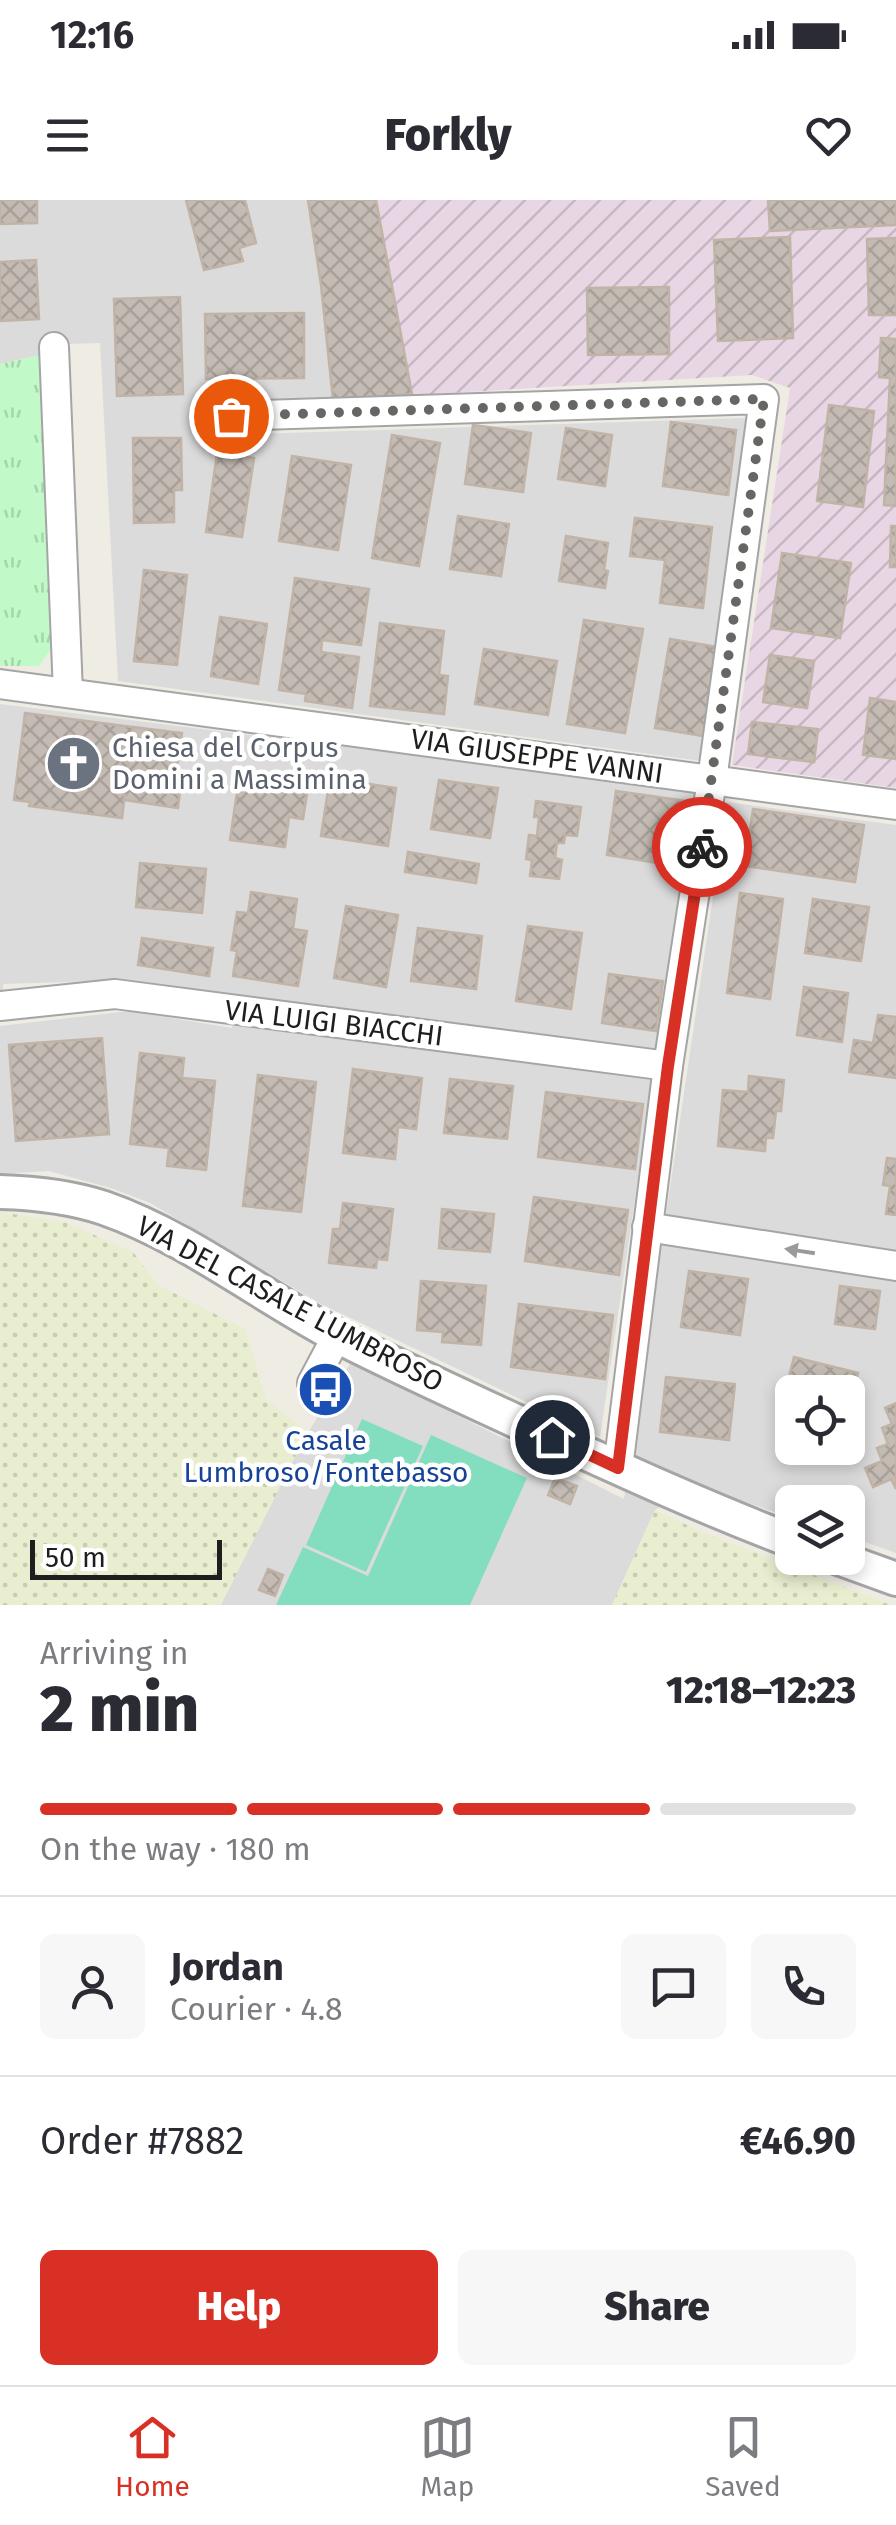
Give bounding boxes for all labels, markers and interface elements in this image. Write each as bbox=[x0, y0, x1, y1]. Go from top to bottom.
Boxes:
text: 12:16 bbox=[50, 12, 134, 58]
icon: menu bbox=[40, 108, 95, 163]
text: Forkly bbox=[385, 108, 511, 162]
icon: heart bbox=[801, 108, 856, 163]
pin bbox=[189, 374, 274, 459]
icon: bag bbox=[204, 389, 259, 444]
street label: VIA GIUSEPPE VANNI bbox=[409, 722, 665, 790]
place label: Chiesa del Corpus Domini a Massimina bbox=[112, 731, 367, 796]
church icon: Chiesa del Corpus Domini a Massimina bbox=[43, 733, 103, 793]
courier bbox=[652, 797, 752, 897]
icon: bike bbox=[675, 820, 730, 875]
street label: VIA LUIGI BIACCHI bbox=[223, 993, 445, 1053]
street label: VIA DEL CASALE LUMBROSO bbox=[131, 1209, 449, 1399]
one-way arrow bbox=[783, 1243, 815, 1258]
bus stop icon: Casale Lumbroso/Fontebasso bbox=[296, 1359, 356, 1419]
map controls bbox=[775, 1375, 865, 1575]
button: locate bbox=[775, 1375, 865, 1465]
pin bbox=[510, 1395, 595, 1480]
icon: home bbox=[525, 1410, 580, 1465]
place label: Casale Lumbroso/Fontebasso bbox=[184, 1424, 468, 1489]
button: layers bbox=[775, 1485, 865, 1575]
scale bar bbox=[30, 1535, 222, 1580]
text: 50 m bbox=[45, 1541, 106, 1574]
text: Arriving in bbox=[40, 1634, 188, 1672]
text: 12:18–12:23 bbox=[666, 1667, 856, 1713]
text: 2 min bbox=[40, 1670, 199, 1748]
text: On the way · 180 m bbox=[40, 1830, 311, 1868]
button: person bbox=[40, 1934, 145, 2039]
button: chat bbox=[621, 1934, 726, 2039]
button: phone bbox=[751, 1934, 856, 2039]
text: Jordan bbox=[170, 1944, 284, 1990]
text: Courier · 4.8 bbox=[170, 1990, 343, 2028]
text: Order #7882 bbox=[40, 2118, 244, 2164]
text: €46.90 bbox=[740, 2118, 856, 2164]
button: Help bbox=[40, 2250, 438, 2365]
button: Share bbox=[458, 2250, 856, 2365]
tab: Home bbox=[115, 2410, 190, 2503]
tab: Map bbox=[420, 2410, 475, 2503]
tab: Saved bbox=[705, 2410, 781, 2503]

